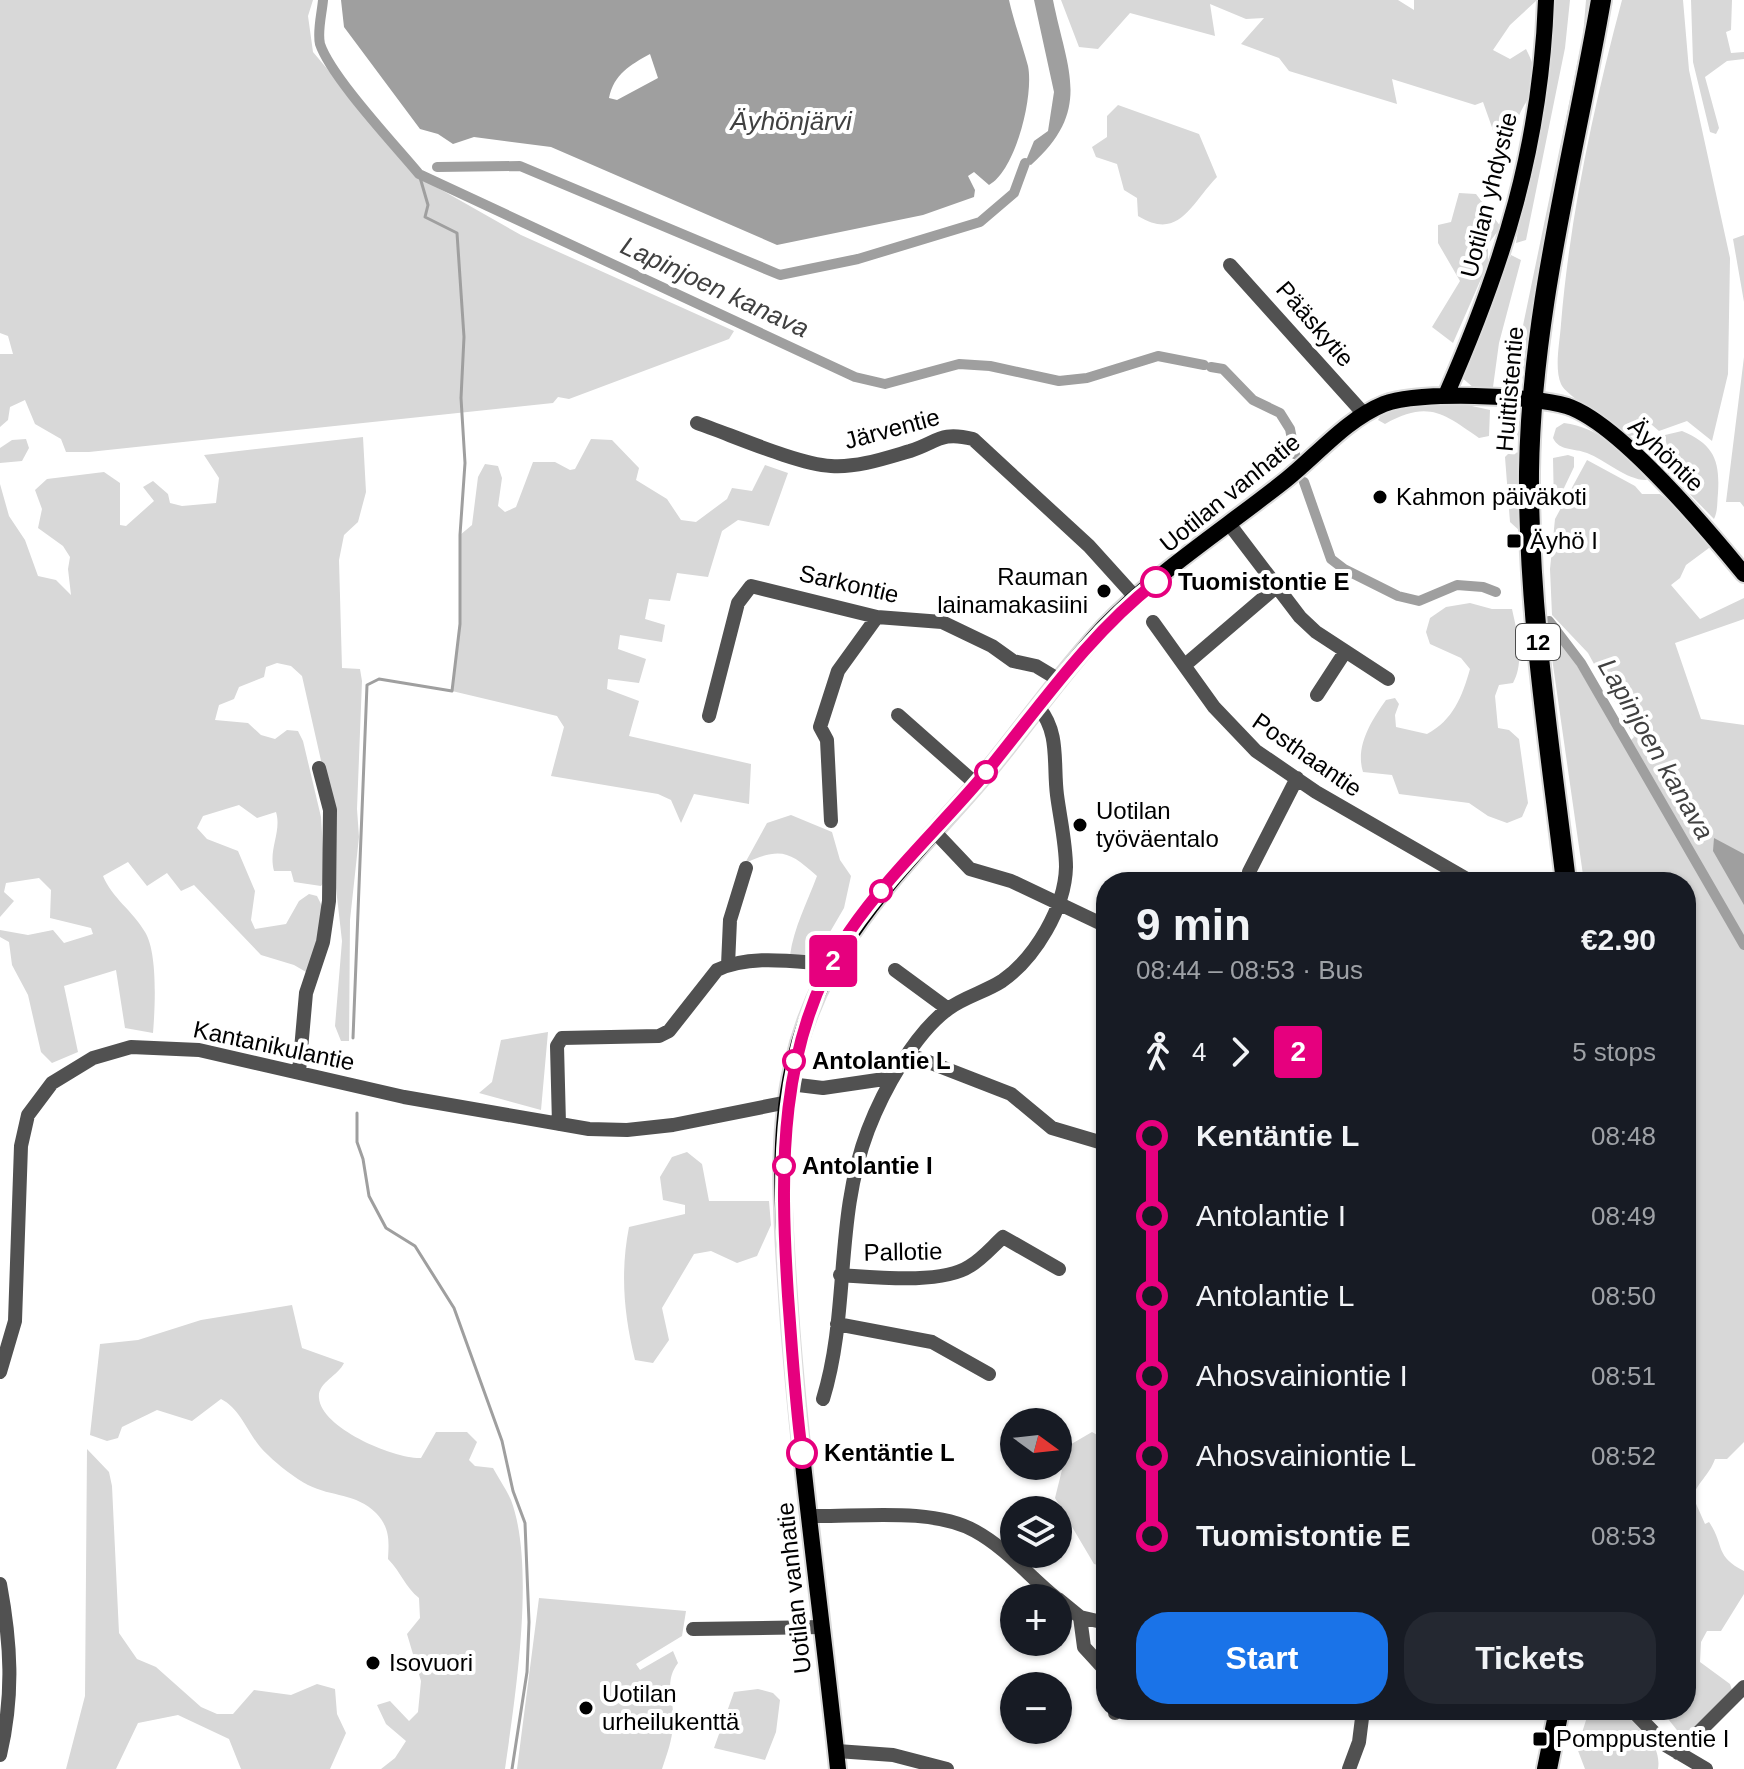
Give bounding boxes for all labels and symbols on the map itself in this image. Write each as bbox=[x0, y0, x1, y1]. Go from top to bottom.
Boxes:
water label: Äyhönjärvi bbox=[728, 106, 853, 136]
street label: Uotilan yhdystie bbox=[1455, 109, 1522, 280]
water label: Lapinjoen kanava bbox=[616, 230, 814, 344]
street label: Pääskytie bbox=[1271, 276, 1360, 372]
street label: Huittistentie bbox=[1491, 325, 1528, 453]
street label: Järventie bbox=[841, 403, 942, 454]
street label: Äyhöntie bbox=[1623, 412, 1709, 497]
street label: Uotilan vanhatie bbox=[1154, 428, 1305, 557]
place label: Kahmon päiväkoti bbox=[1396, 483, 1587, 510]
marker: Kahmon päiväkoti bbox=[1371, 488, 1389, 506]
place label: Äyhö I bbox=[1530, 527, 1598, 554]
marker: Äyhö I bbox=[1505, 532, 1523, 550]
street label: Sarkontie bbox=[797, 559, 902, 608]
place label: Rauman lainamakasiini bbox=[937, 563, 1088, 618]
marker: Tuomistontie E bbox=[1141, 567, 1171, 597]
place label: Tuomistontie E bbox=[1178, 568, 1350, 595]
marker: Rauman lainamakasiini bbox=[1095, 582, 1113, 600]
road number: 12 bbox=[1516, 624, 1560, 660]
water label: Lapinjoen kanava bbox=[1592, 653, 1720, 845]
street label: Posthaantie bbox=[1248, 707, 1367, 802]
unlabelled marker bbox=[975, 761, 997, 783]
place label: Uotilan työväentalo bbox=[1096, 797, 1219, 852]
marker: Uotilan työväentalo bbox=[1071, 816, 1089, 834]
unlabelled marker bbox=[870, 880, 892, 902]
line badge: 2 bbox=[807, 935, 859, 987]
street label: Kantanikulantie bbox=[191, 1015, 357, 1076]
place label: Antolantie L bbox=[812, 1047, 951, 1074]
marker: Antolantie L bbox=[783, 1050, 805, 1072]
place label: Antolantie I bbox=[802, 1152, 933, 1179]
marker: Antolantie I bbox=[773, 1155, 795, 1177]
street label: Pallotie bbox=[863, 1237, 943, 1266]
north arrow bbox=[1000, 1408, 1072, 1480]
marker: Kentäntie L bbox=[787, 1438, 817, 1468]
place label: Kentäntie L bbox=[824, 1439, 955, 1466]
street label: Uotilan vanhatie bbox=[771, 1501, 816, 1675]
place label: Isovuori bbox=[389, 1649, 473, 1676]
marker: Isovuori bbox=[364, 1654, 382, 1672]
place label: Uotilan urheilukenttä bbox=[602, 1680, 740, 1735]
marker: Uotilan urheilukenttä bbox=[577, 1699, 595, 1717]
place label: Pomppustentie I bbox=[1556, 1725, 1729, 1752]
marker: Pomppustentie I bbox=[1531, 1730, 1549, 1748]

